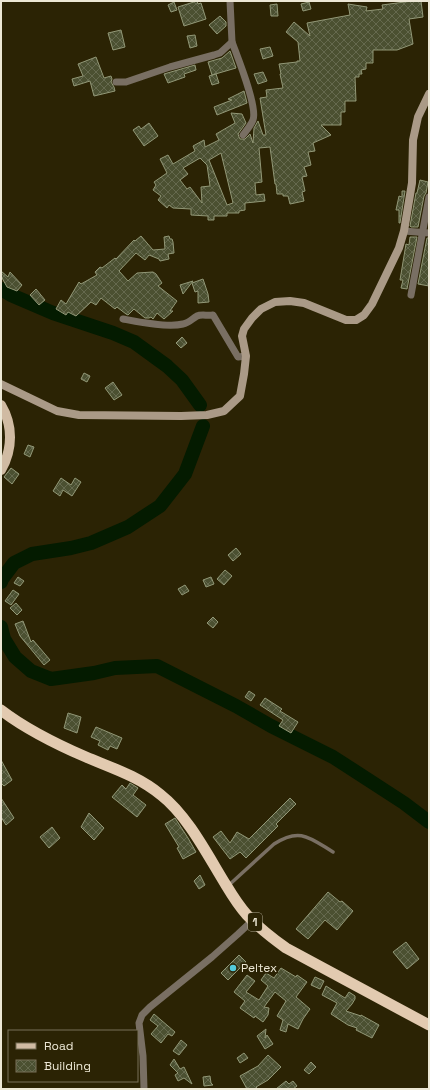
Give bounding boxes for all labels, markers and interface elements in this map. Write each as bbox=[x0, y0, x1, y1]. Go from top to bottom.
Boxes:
road number: 1 bbox=[248, 913, 262, 931]
place label: Peltex bbox=[241, 960, 277, 976]
marker: Peltex bbox=[228, 963, 238, 973]
legend bbox=[8, 1030, 138, 1082]
text: Road bbox=[44, 1038, 73, 1054]
text: Building bbox=[44, 1058, 91, 1074]

